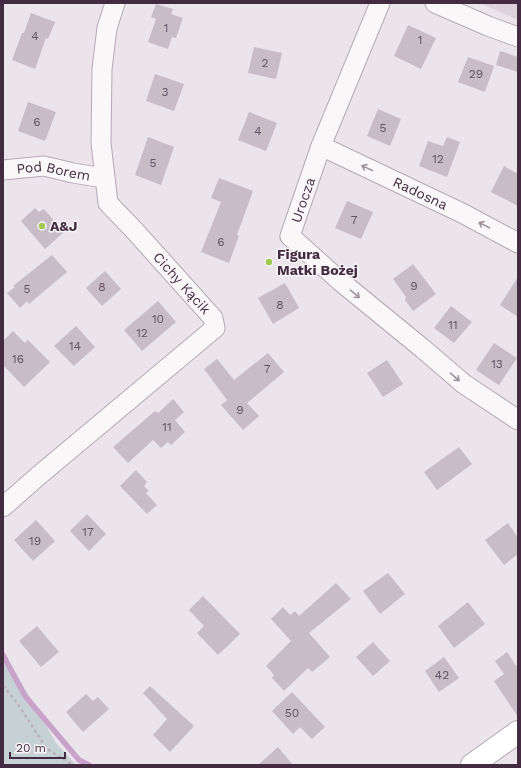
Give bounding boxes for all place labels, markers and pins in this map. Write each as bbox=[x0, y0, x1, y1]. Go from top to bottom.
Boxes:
place label: A&J bbox=[50, 218, 77, 234]
marker: A&J bbox=[37, 221, 47, 231]
place label: Figura Matki Bożej bbox=[277, 246, 358, 278]
marker: Figura Matki Bożej bbox=[264, 257, 274, 267]

